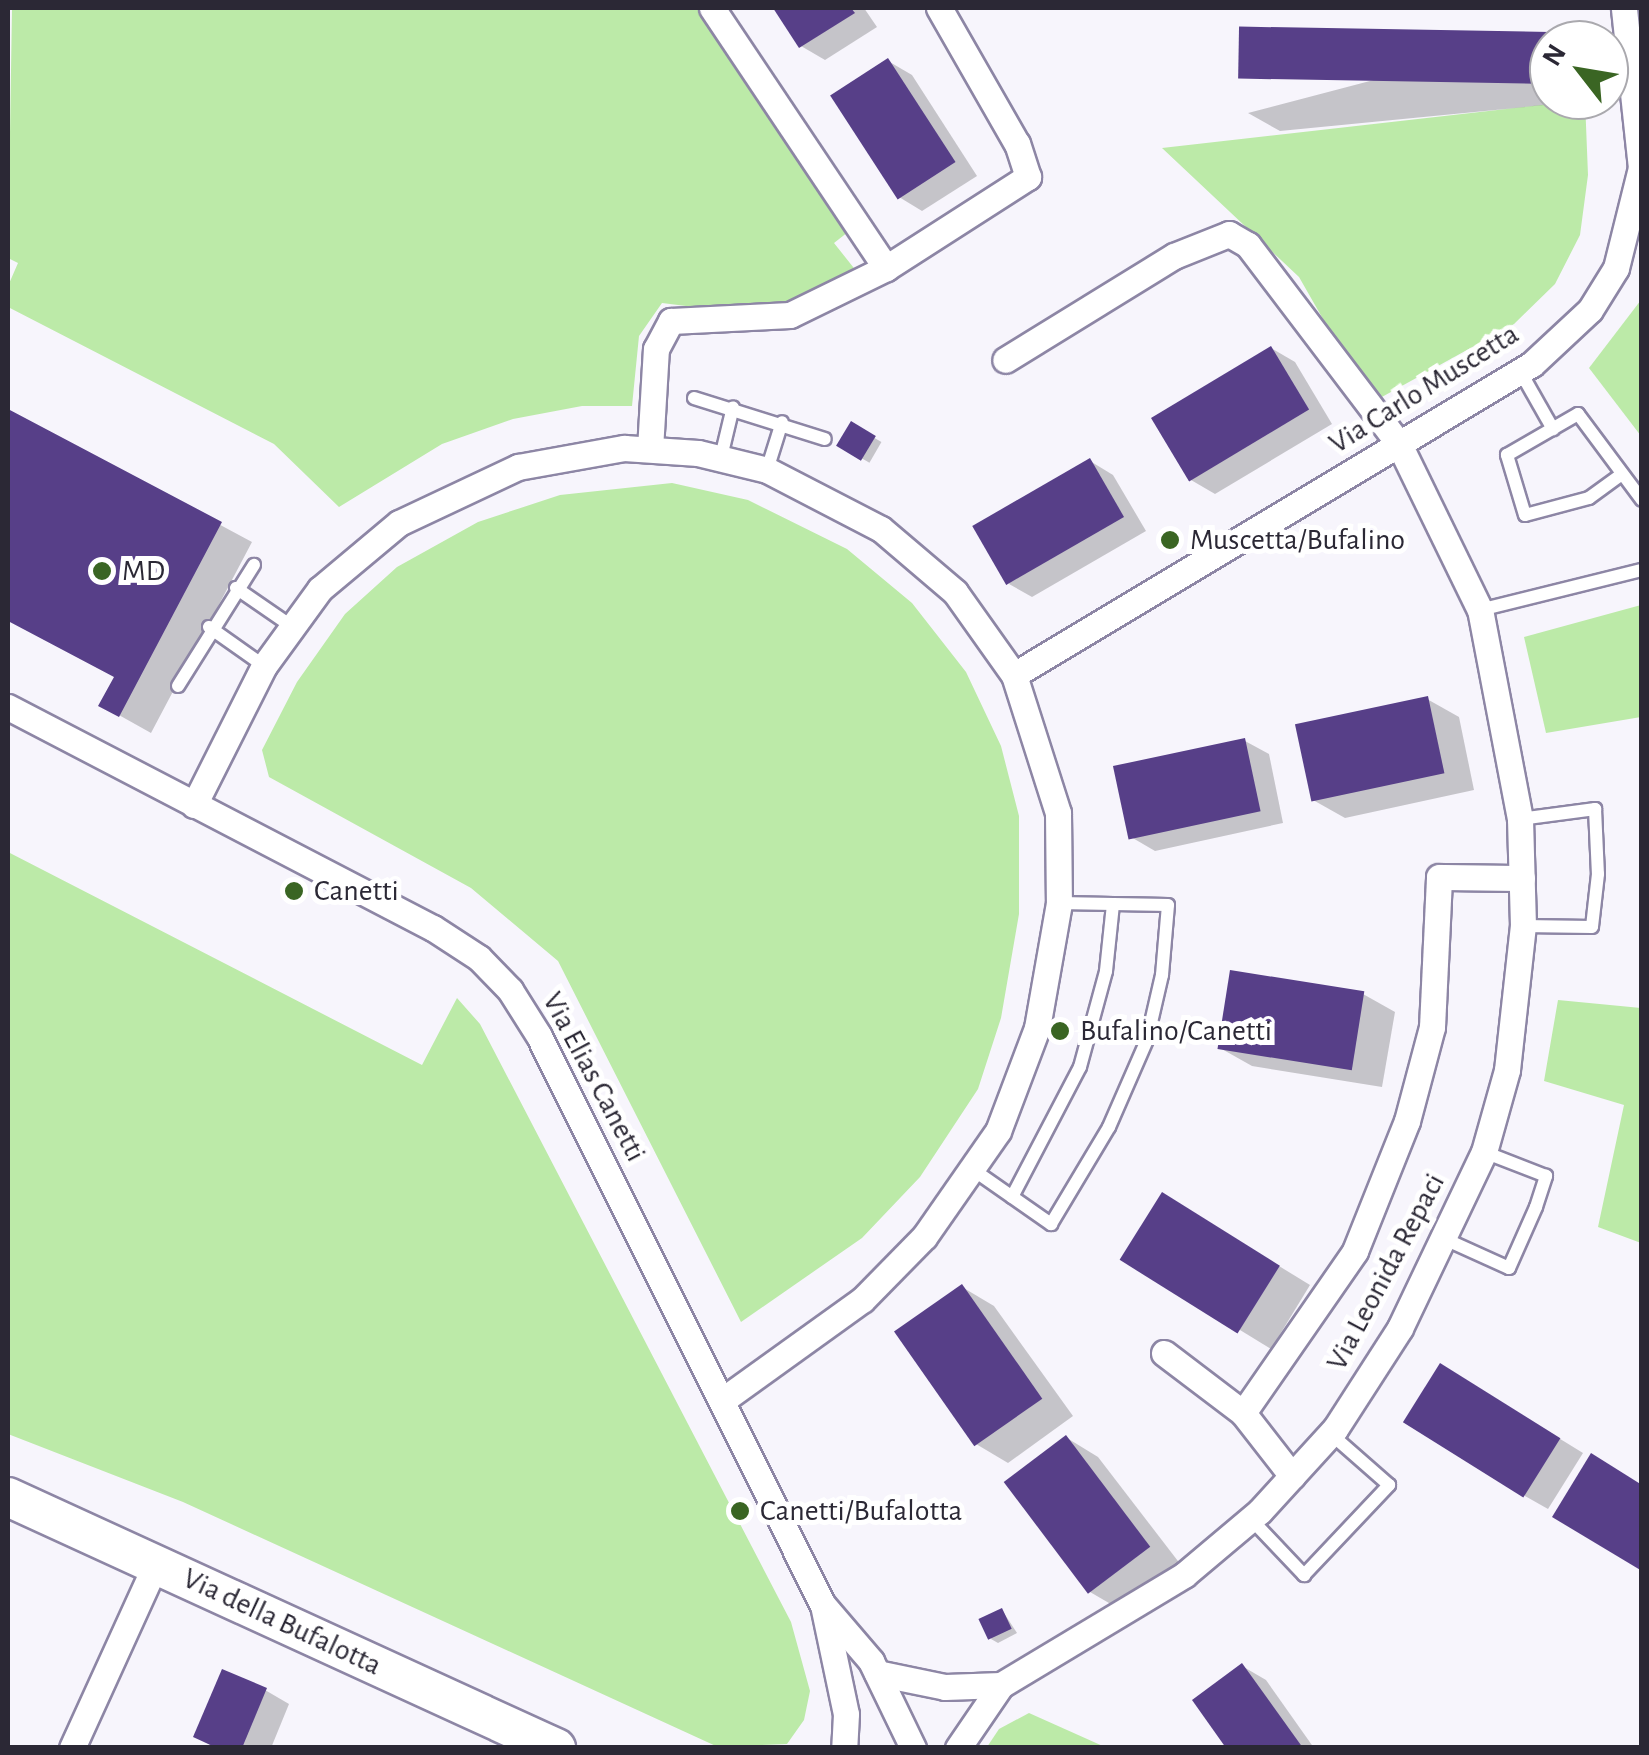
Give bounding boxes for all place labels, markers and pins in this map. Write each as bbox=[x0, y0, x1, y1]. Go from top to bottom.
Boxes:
place label: Muscetta/Bufalino bbox=[1190, 522, 1405, 558]
marker: Muscetta/Bufalino bbox=[1159, 529, 1181, 551]
place label: MD bbox=[122, 553, 165, 589]
marker: MD bbox=[91, 560, 113, 582]
place label: Canetti bbox=[314, 873, 399, 909]
marker: Canetti bbox=[283, 880, 305, 902]
place label: Bufalino/Canetti bbox=[1080, 1013, 1272, 1049]
marker: Bufalino/Canetti bbox=[1049, 1020, 1071, 1042]
place label: Canetti/Bufalotta bbox=[760, 1493, 962, 1529]
marker: Canetti/Bufalotta bbox=[729, 1500, 751, 1522]

